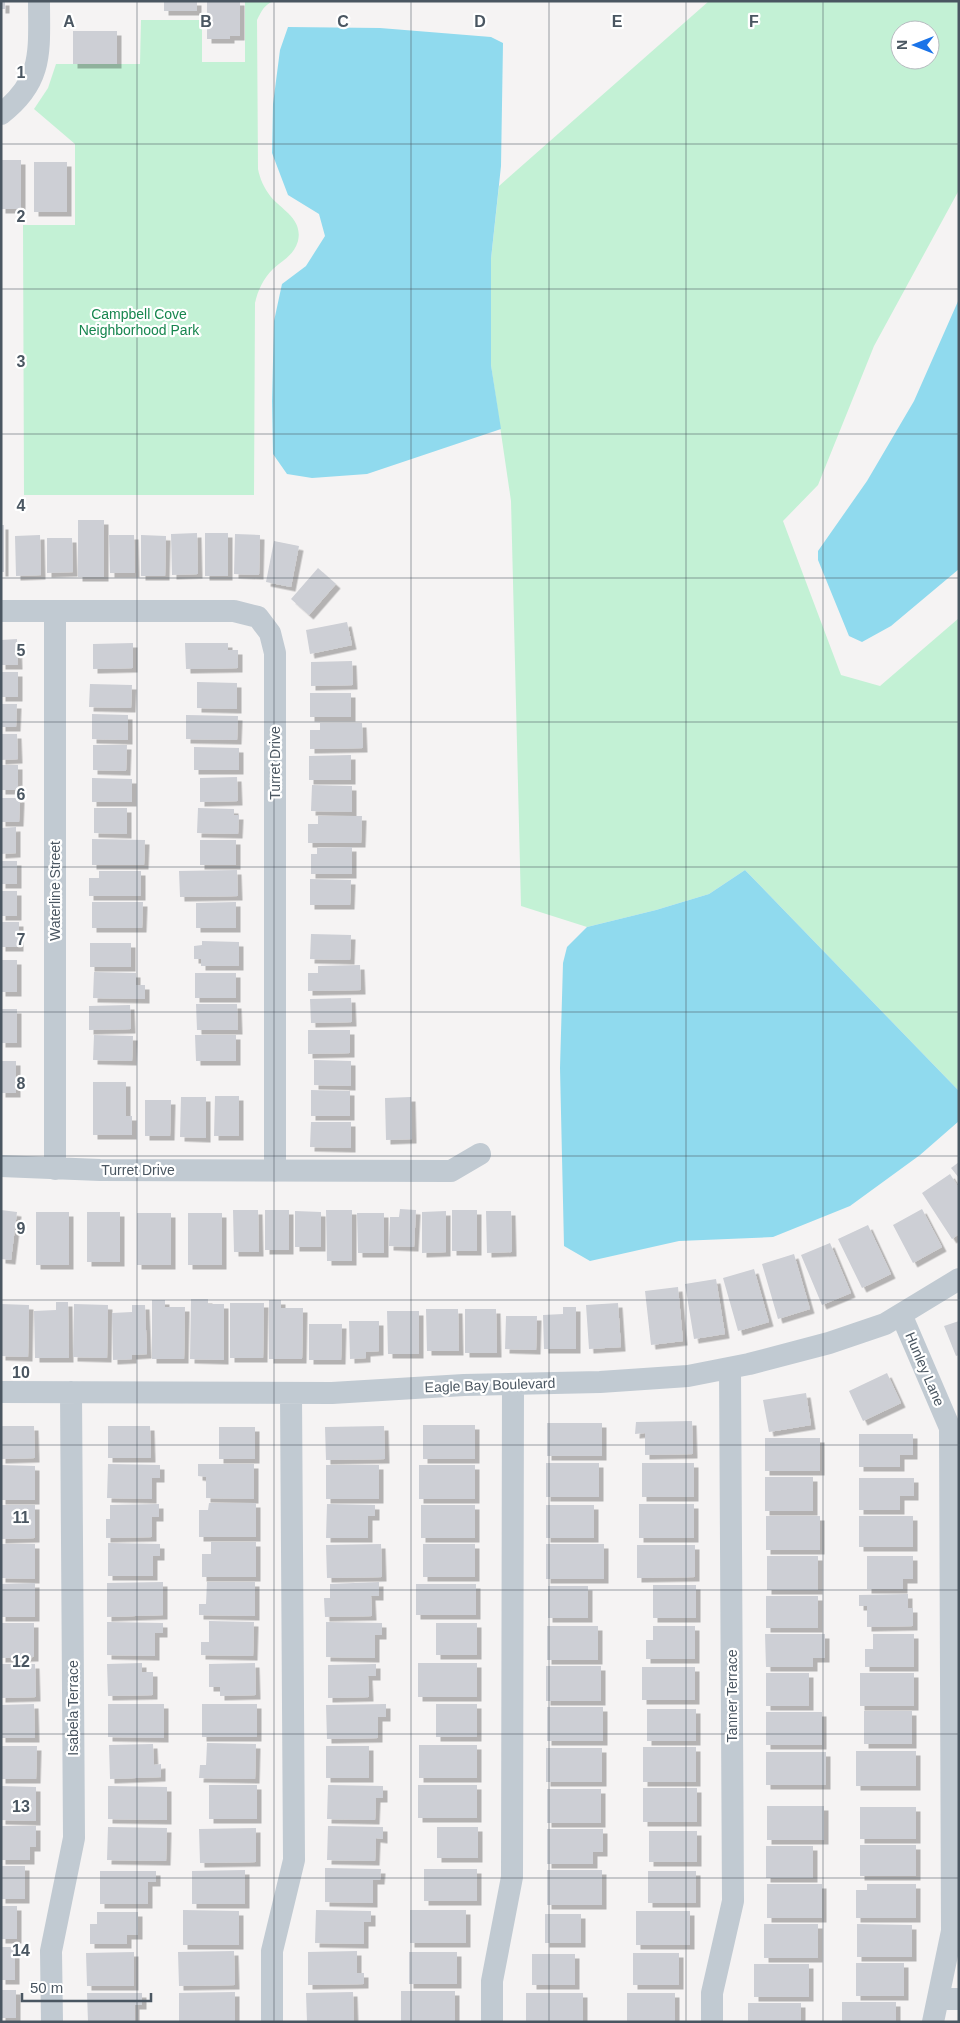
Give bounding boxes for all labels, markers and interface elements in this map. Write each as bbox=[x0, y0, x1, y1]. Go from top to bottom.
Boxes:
text: A bbox=[63, 13, 75, 30]
text: B bbox=[200, 13, 212, 30]
text: C bbox=[337, 13, 349, 30]
text: D bbox=[474, 13, 486, 30]
text: E bbox=[612, 13, 623, 30]
text: F bbox=[749, 13, 759, 30]
north arrow bbox=[890, 20, 940, 70]
text: N bbox=[894, 40, 910, 50]
text: 1 bbox=[17, 64, 26, 81]
text: 2 bbox=[17, 208, 26, 225]
park label: Campbell Cove Neighborhood Park bbox=[79, 306, 200, 338]
text: 3 bbox=[17, 353, 26, 370]
text: 4 bbox=[17, 497, 26, 514]
text: 5 bbox=[17, 642, 26, 659]
street label: Turret Drive bbox=[267, 726, 283, 800]
text: 6 bbox=[17, 786, 26, 803]
street label: Waterline Street bbox=[47, 841, 63, 941]
text: 7 bbox=[17, 931, 26, 948]
text: 8 bbox=[17, 1075, 26, 1092]
street label: Turret Drive bbox=[101, 1162, 175, 1178]
text: 9 bbox=[17, 1220, 26, 1237]
street label: Hunley Lane bbox=[902, 1330, 948, 1408]
text: 10 bbox=[12, 1364, 30, 1381]
street label: Eagle Bay Boulevard bbox=[424, 1375, 556, 1395]
text: 11 bbox=[13, 1509, 30, 1526]
street label: Tanner Terrace bbox=[724, 1649, 740, 1743]
text: 12 bbox=[12, 1653, 30, 1670]
street label: Isabela Terrace bbox=[65, 1660, 81, 1756]
text: 13 bbox=[12, 1798, 30, 1815]
text: 14 bbox=[12, 1942, 30, 1959]
scale bar bbox=[22, 1970, 151, 2002]
text: 50 m bbox=[30, 1979, 63, 1996]

